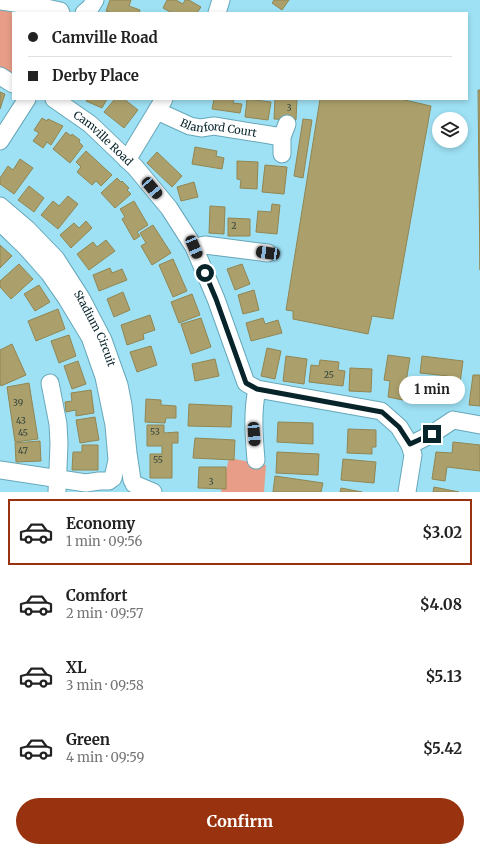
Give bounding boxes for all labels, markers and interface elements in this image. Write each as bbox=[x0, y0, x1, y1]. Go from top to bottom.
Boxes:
text: Camville Road bbox=[52, 28, 158, 47]
text: Derby Place bbox=[52, 66, 139, 85]
house number: 3 bbox=[286, 102, 292, 113]
street label: Camville Road bbox=[71, 108, 136, 169]
map controls bbox=[432, 112, 468, 148]
button: layers bbox=[432, 112, 468, 148]
street label: Blanford Court bbox=[178, 115, 259, 140]
car bbox=[140, 175, 164, 201]
house number: 2 bbox=[231, 220, 237, 231]
car bbox=[184, 234, 204, 260]
car bbox=[255, 245, 281, 261]
route start bbox=[196, 264, 214, 282]
street label: Stadium Circuit bbox=[71, 288, 119, 369]
house number: 25 bbox=[324, 369, 334, 380]
callout: 1 min bbox=[399, 376, 465, 404]
text: 1 min bbox=[414, 381, 450, 398]
house number: 39 bbox=[13, 397, 23, 408]
house number: 43 bbox=[16, 415, 26, 426]
car bbox=[247, 422, 261, 446]
route end bbox=[423, 425, 441, 443]
house number: 53 bbox=[150, 426, 160, 437]
house number: 45 bbox=[18, 427, 28, 438]
house number: 47 bbox=[18, 445, 28, 456]
house number: 55 bbox=[153, 454, 163, 465]
house number: 3 bbox=[208, 476, 214, 487]
icon: car bbox=[18, 514, 54, 550]
text: Economy bbox=[66, 514, 135, 533]
text: $3.02 bbox=[422, 523, 462, 542]
text: 1 min · 09:56 bbox=[66, 533, 142, 550]
icon: car bbox=[18, 586, 54, 622]
text: Comfort bbox=[66, 586, 127, 605]
text: $4.08 bbox=[420, 595, 462, 614]
text: 2 min · 09:57 bbox=[66, 605, 143, 622]
icon: car bbox=[18, 658, 54, 694]
text: XL bbox=[66, 658, 87, 677]
text: $5.13 bbox=[425, 667, 462, 686]
text: 3 min · 09:58 bbox=[66, 677, 144, 694]
icon: car bbox=[18, 730, 54, 766]
text: Green bbox=[66, 730, 110, 749]
text: $5.42 bbox=[423, 739, 462, 758]
text: 4 min · 09:59 bbox=[66, 749, 144, 766]
button: Confirm bbox=[16, 798, 464, 844]

